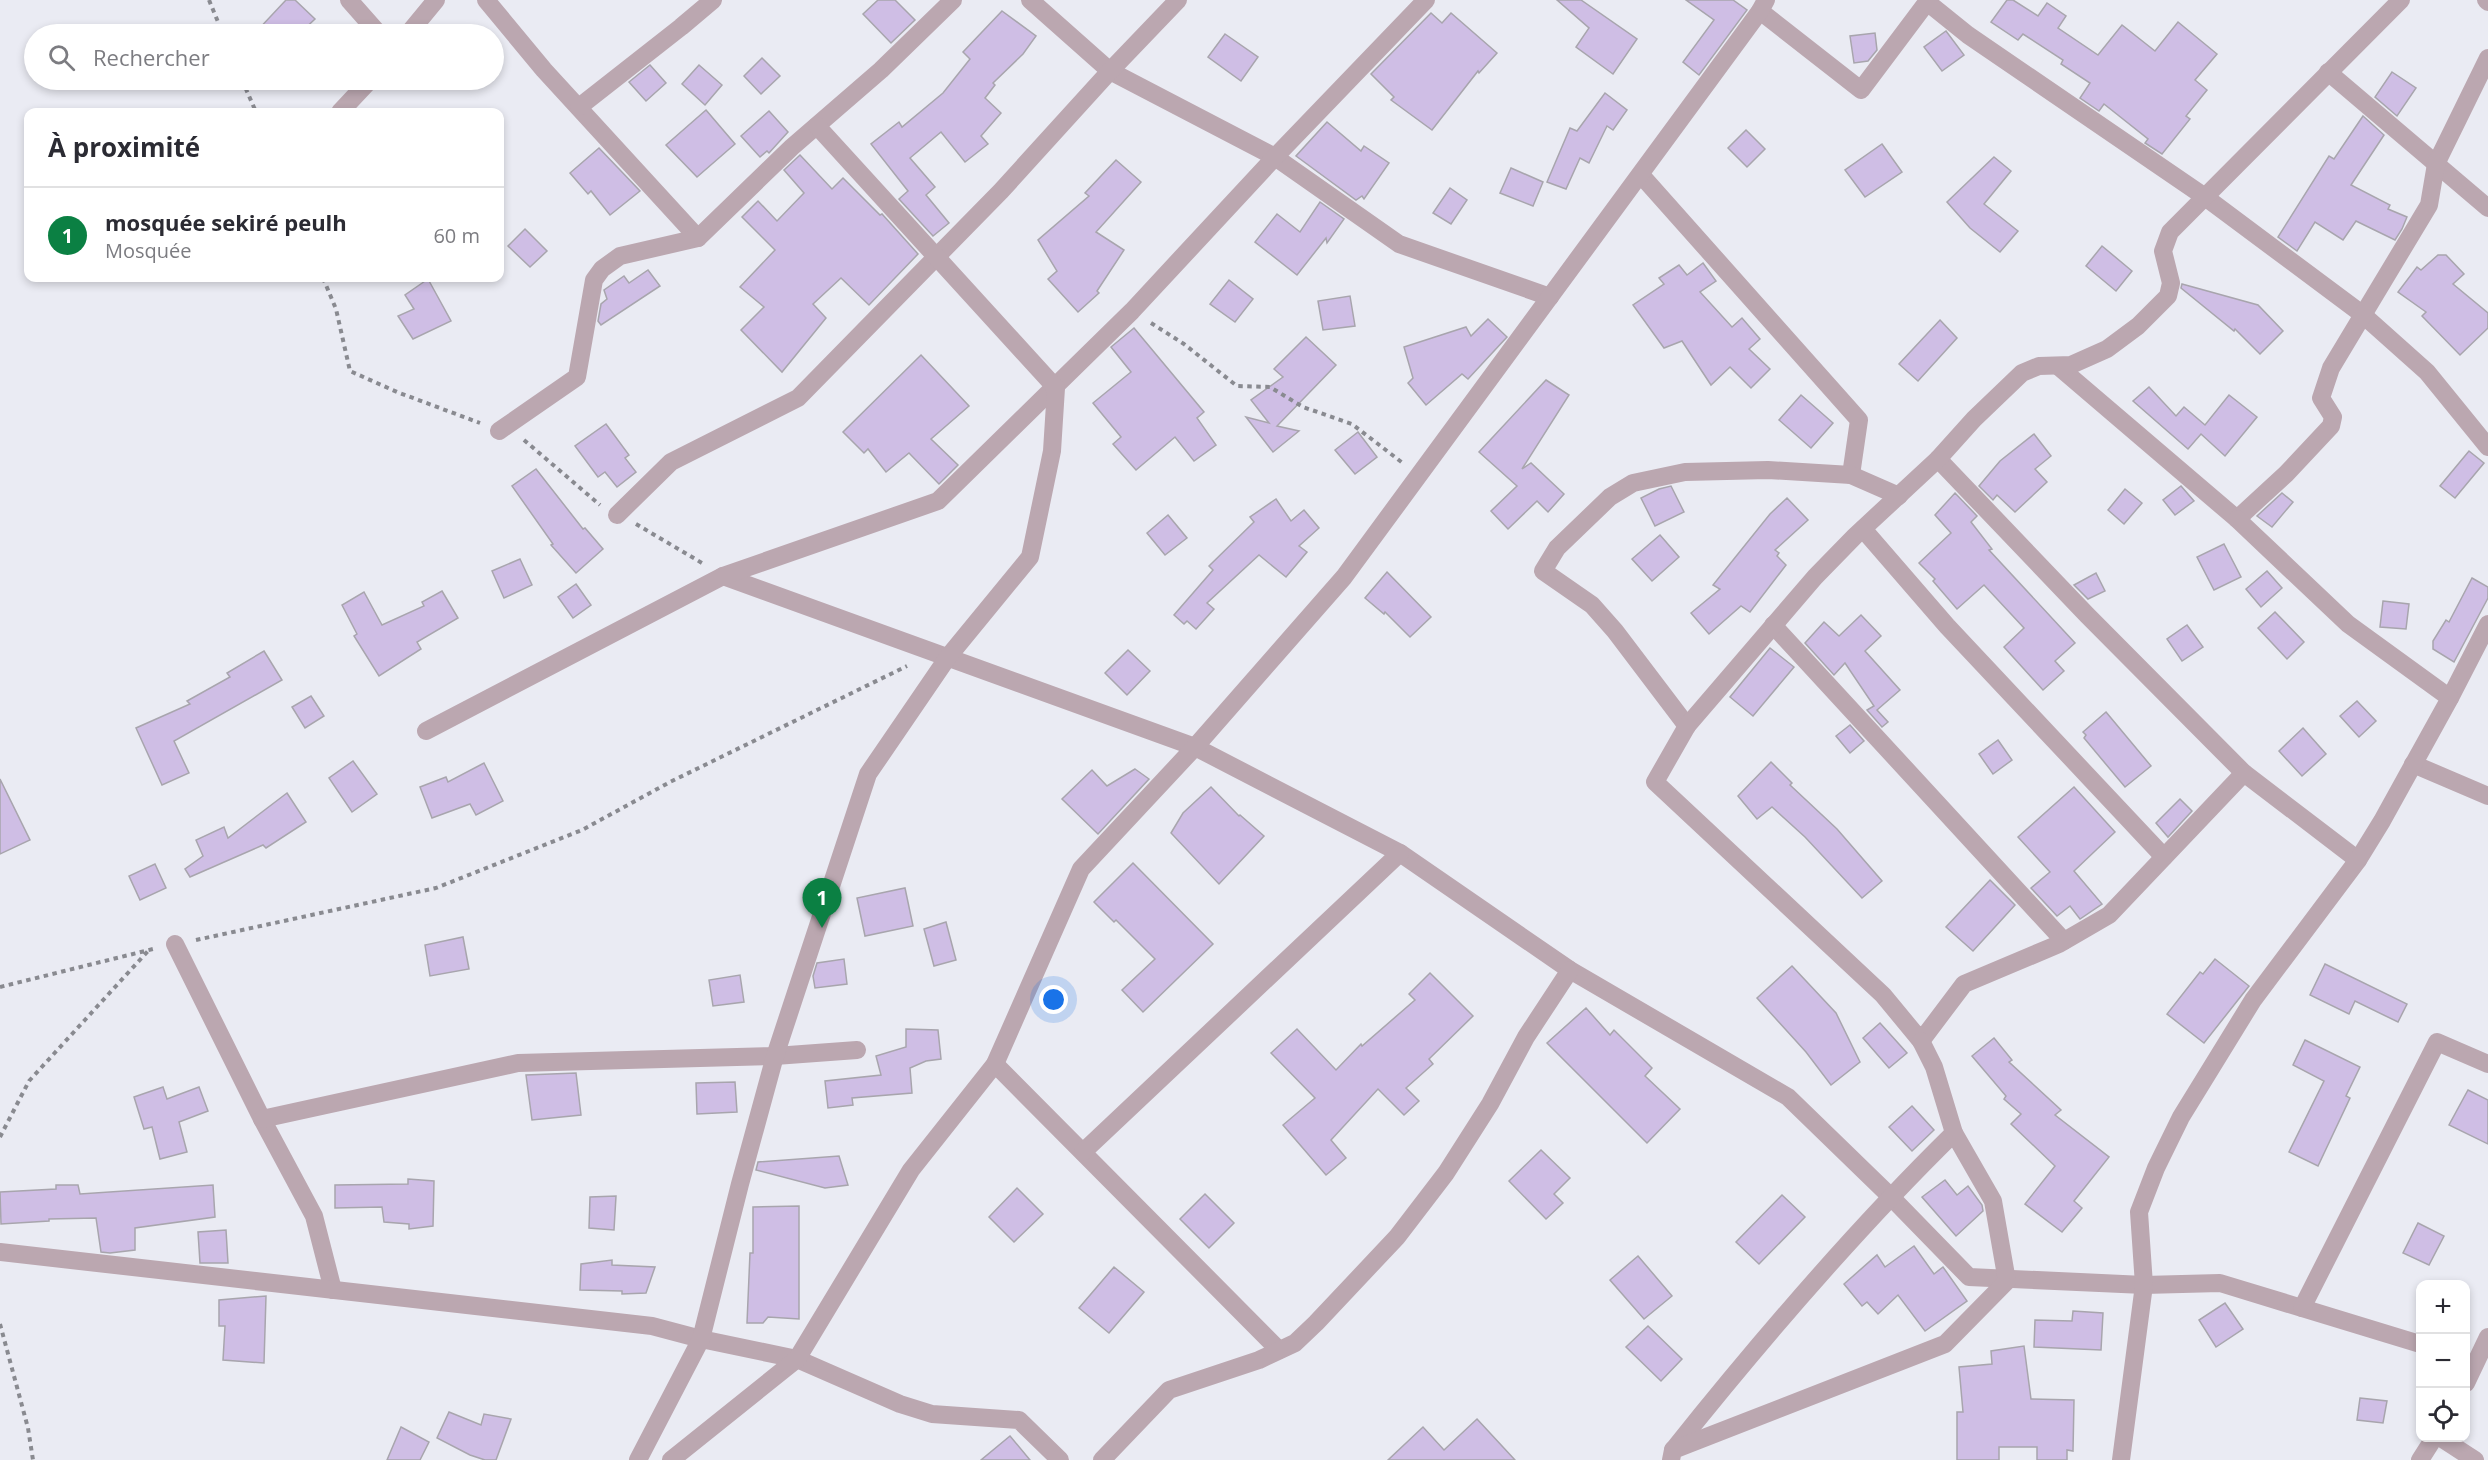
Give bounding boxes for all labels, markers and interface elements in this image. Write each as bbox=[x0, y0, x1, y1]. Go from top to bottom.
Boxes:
search box bbox=[24, 24, 504, 90]
icon: search bbox=[45, 41, 78, 74]
text: Rechercher bbox=[93, 42, 210, 72]
text: À proximité bbox=[48, 129, 200, 165]
text: mosquée sekiré peulh bbox=[105, 207, 347, 237]
text: 1 bbox=[62, 222, 73, 249]
text: 60 m bbox=[433, 222, 480, 249]
text: Mosquée bbox=[105, 237, 192, 264]
pin: 1 bbox=[802, 878, 842, 928]
your location bbox=[1039, 985, 1068, 1014]
map controls bbox=[2416, 1280, 2470, 1442]
button: + bbox=[2416, 1280, 2470, 1334]
button: − bbox=[2416, 1334, 2470, 1388]
button: locate bbox=[2416, 1388, 2470, 1442]

